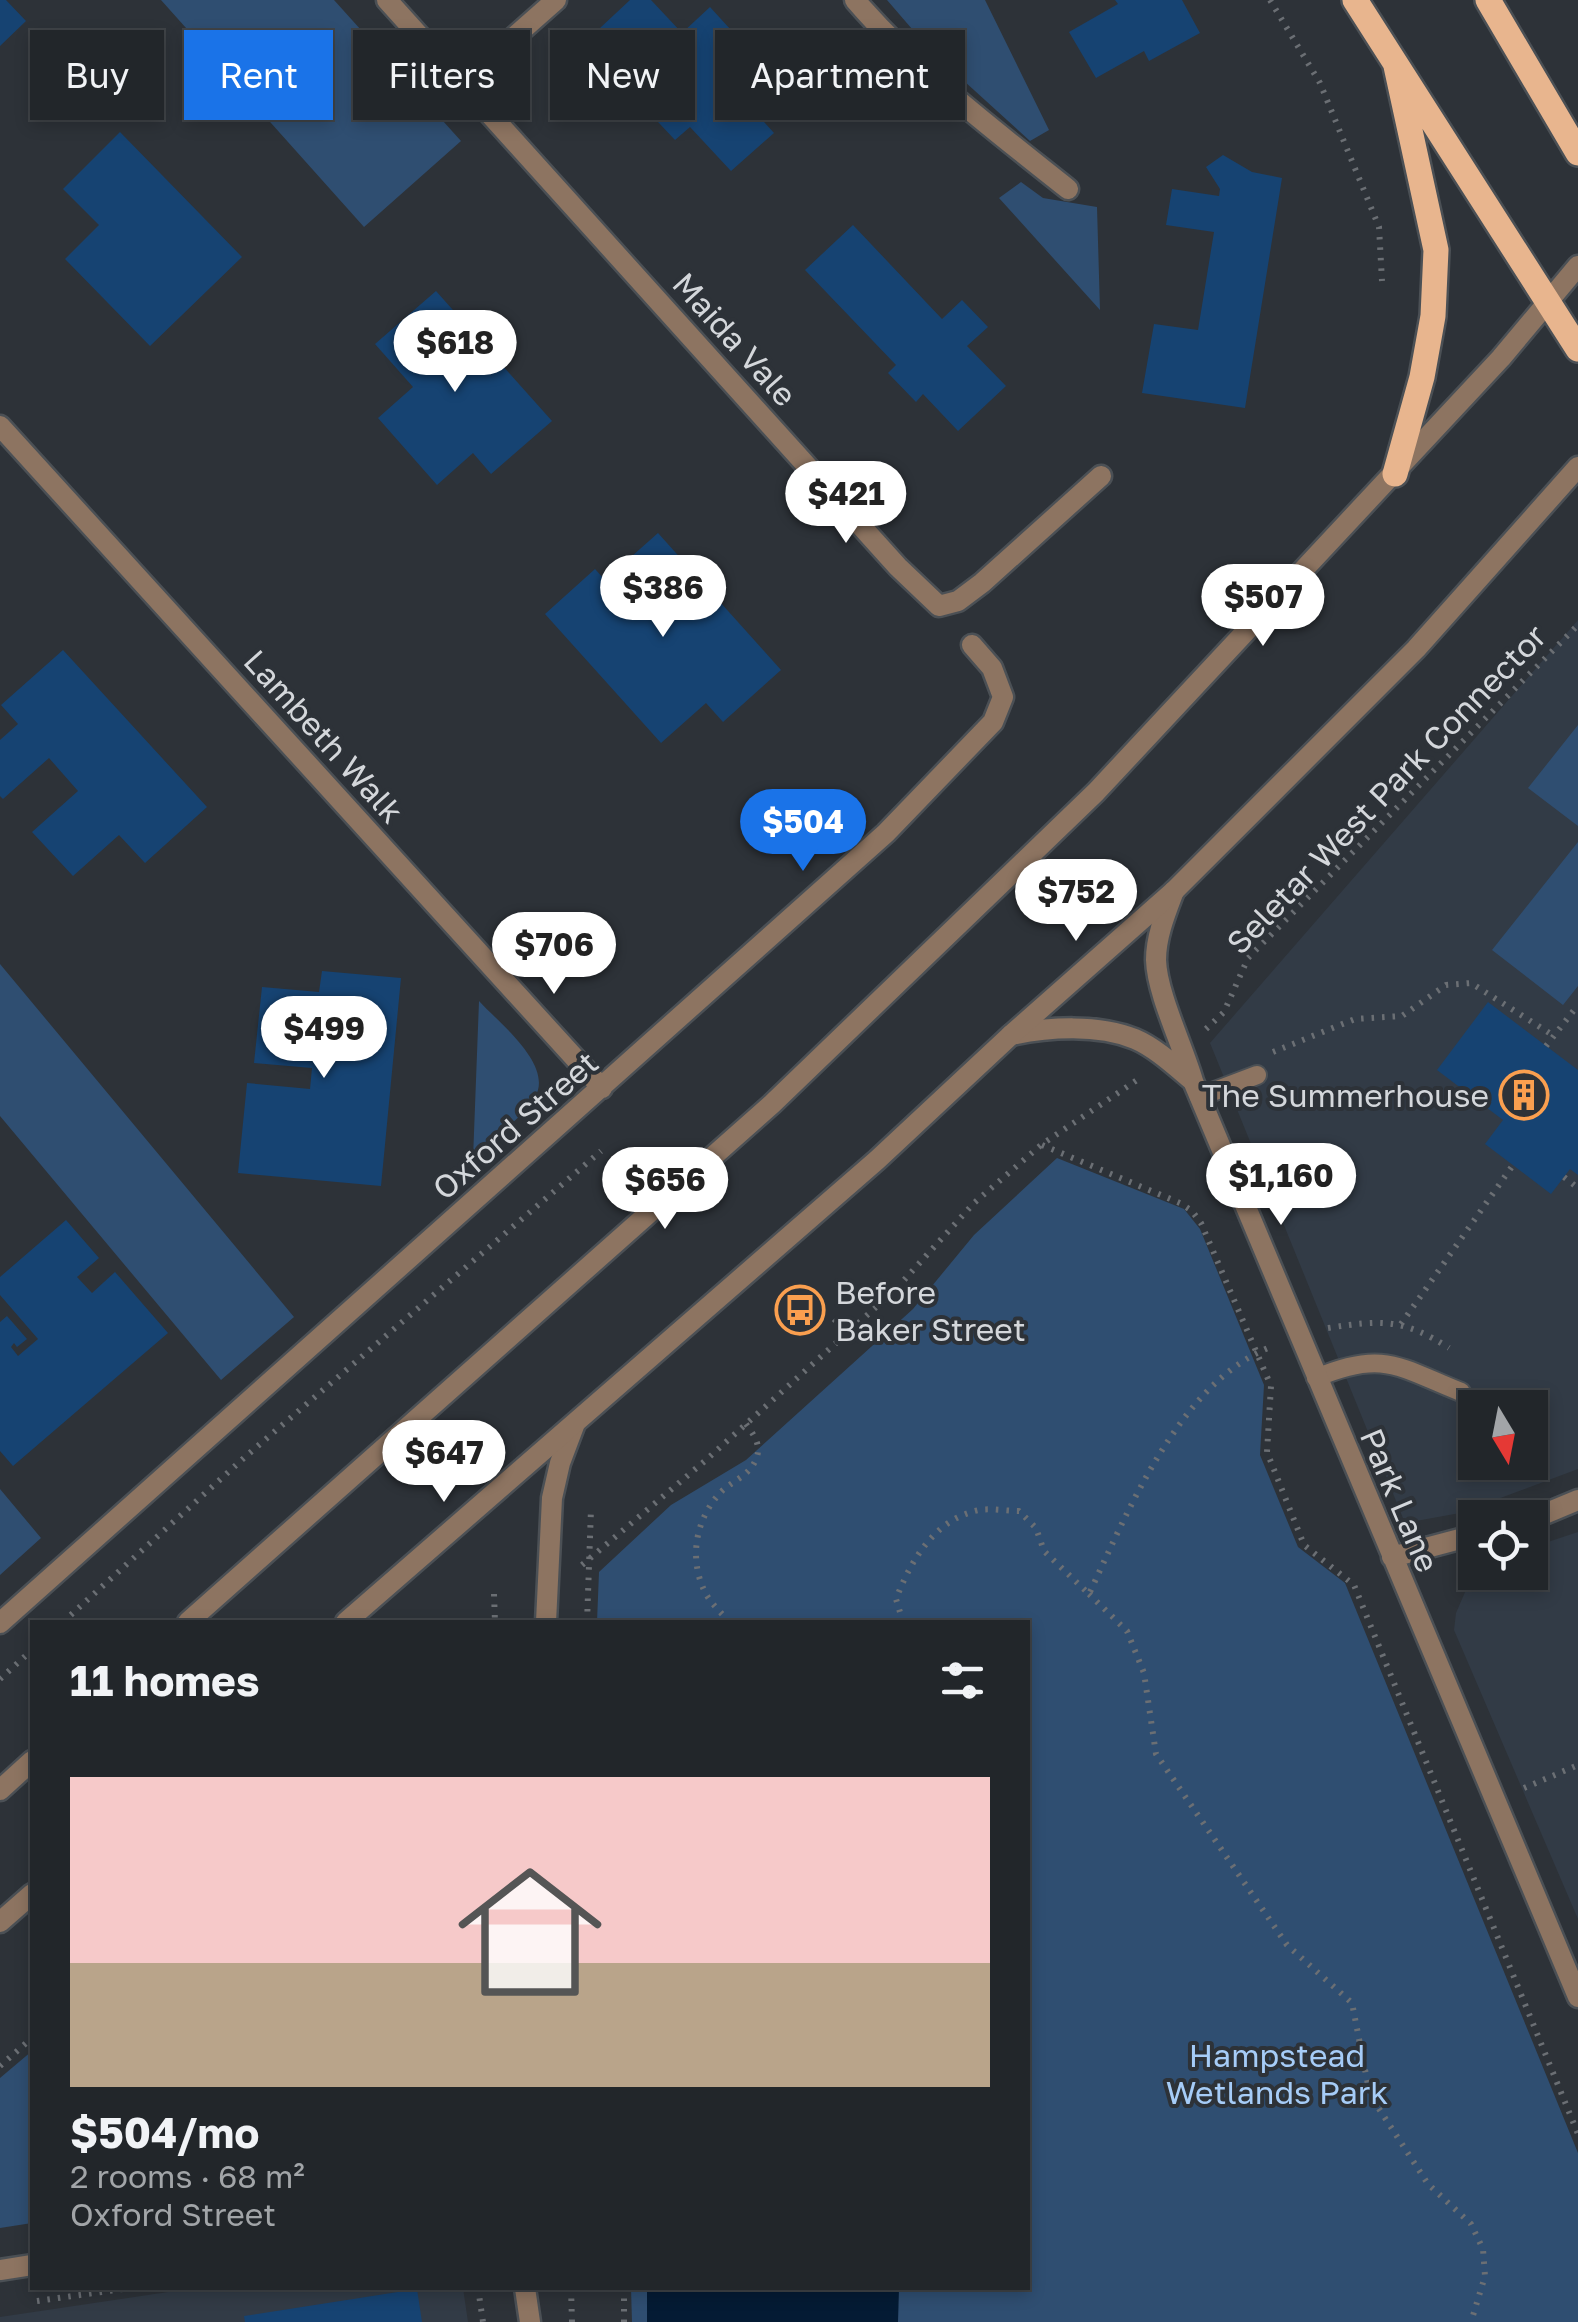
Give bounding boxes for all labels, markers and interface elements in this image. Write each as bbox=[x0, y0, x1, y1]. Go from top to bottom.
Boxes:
chip: Buy bbox=[30, 30, 164, 120]
chip: Rent bbox=[184, 30, 333, 120]
chip: Filters bbox=[353, 30, 530, 120]
chip: New bbox=[550, 30, 695, 120]
chip: Apartment bbox=[715, 30, 965, 120]
street label: Maida Vale bbox=[665, 265, 805, 413]
pin: $618 bbox=[396, 310, 514, 395]
text: $618 bbox=[416, 323, 494, 361]
pin: $421 bbox=[787, 461, 905, 546]
text: $421 bbox=[807, 474, 885, 512]
pin: $386 bbox=[604, 555, 722, 640]
pin: $507 bbox=[1204, 564, 1322, 649]
text: $386 bbox=[622, 568, 704, 606]
text: $507 bbox=[1223, 577, 1303, 615]
street label: Seletar West Park Connector bbox=[1219, 617, 1553, 961]
street label: Lambeth Walk bbox=[236, 642, 412, 830]
pin: $504 bbox=[744, 789, 862, 874]
text: $504 bbox=[762, 802, 844, 840]
pin: $752 bbox=[1017, 859, 1135, 944]
text: $752 bbox=[1037, 872, 1115, 910]
pin: $706 bbox=[495, 912, 613, 997]
text: $706 bbox=[514, 925, 594, 963]
pin: $499 bbox=[265, 996, 383, 1081]
text: $499 bbox=[283, 1009, 365, 1047]
street label: Oxford Street bbox=[425, 1043, 605, 1207]
building icon: The Summerhouse bbox=[1498, 1069, 1550, 1121]
place label: The Summerhouse bbox=[1202, 1076, 1489, 1114]
pin: $1,160 bbox=[1200, 1143, 1362, 1228]
pin: $656 bbox=[606, 1147, 724, 1232]
text: $1,160 bbox=[1228, 1156, 1334, 1194]
text: $656 bbox=[624, 1160, 706, 1198]
place label: Before Baker Street bbox=[835, 1273, 1026, 1348]
bus stop icon: Before Baker Street bbox=[774, 1284, 826, 1336]
north arrow bbox=[1458, 1390, 1548, 1480]
map controls bbox=[1458, 1390, 1548, 1590]
pin: $647 bbox=[385, 1420, 503, 1505]
street label: Park Lane bbox=[1353, 1423, 1447, 1577]
text: $647 bbox=[404, 1433, 484, 1471]
button: locate bbox=[1458, 1500, 1548, 1590]
icon: filters bbox=[935, 1653, 990, 1708]
text: 11 homes bbox=[70, 1655, 259, 1705]
icon: home bbox=[440, 1842, 620, 2022]
park label: Hampstead Wetlands Park bbox=[1166, 2036, 1388, 2111]
text: $504/mo bbox=[70, 2107, 259, 2157]
text: 2 rooms · 68 m² bbox=[70, 2157, 305, 2195]
text: Oxford Street bbox=[70, 2195, 276, 2233]

